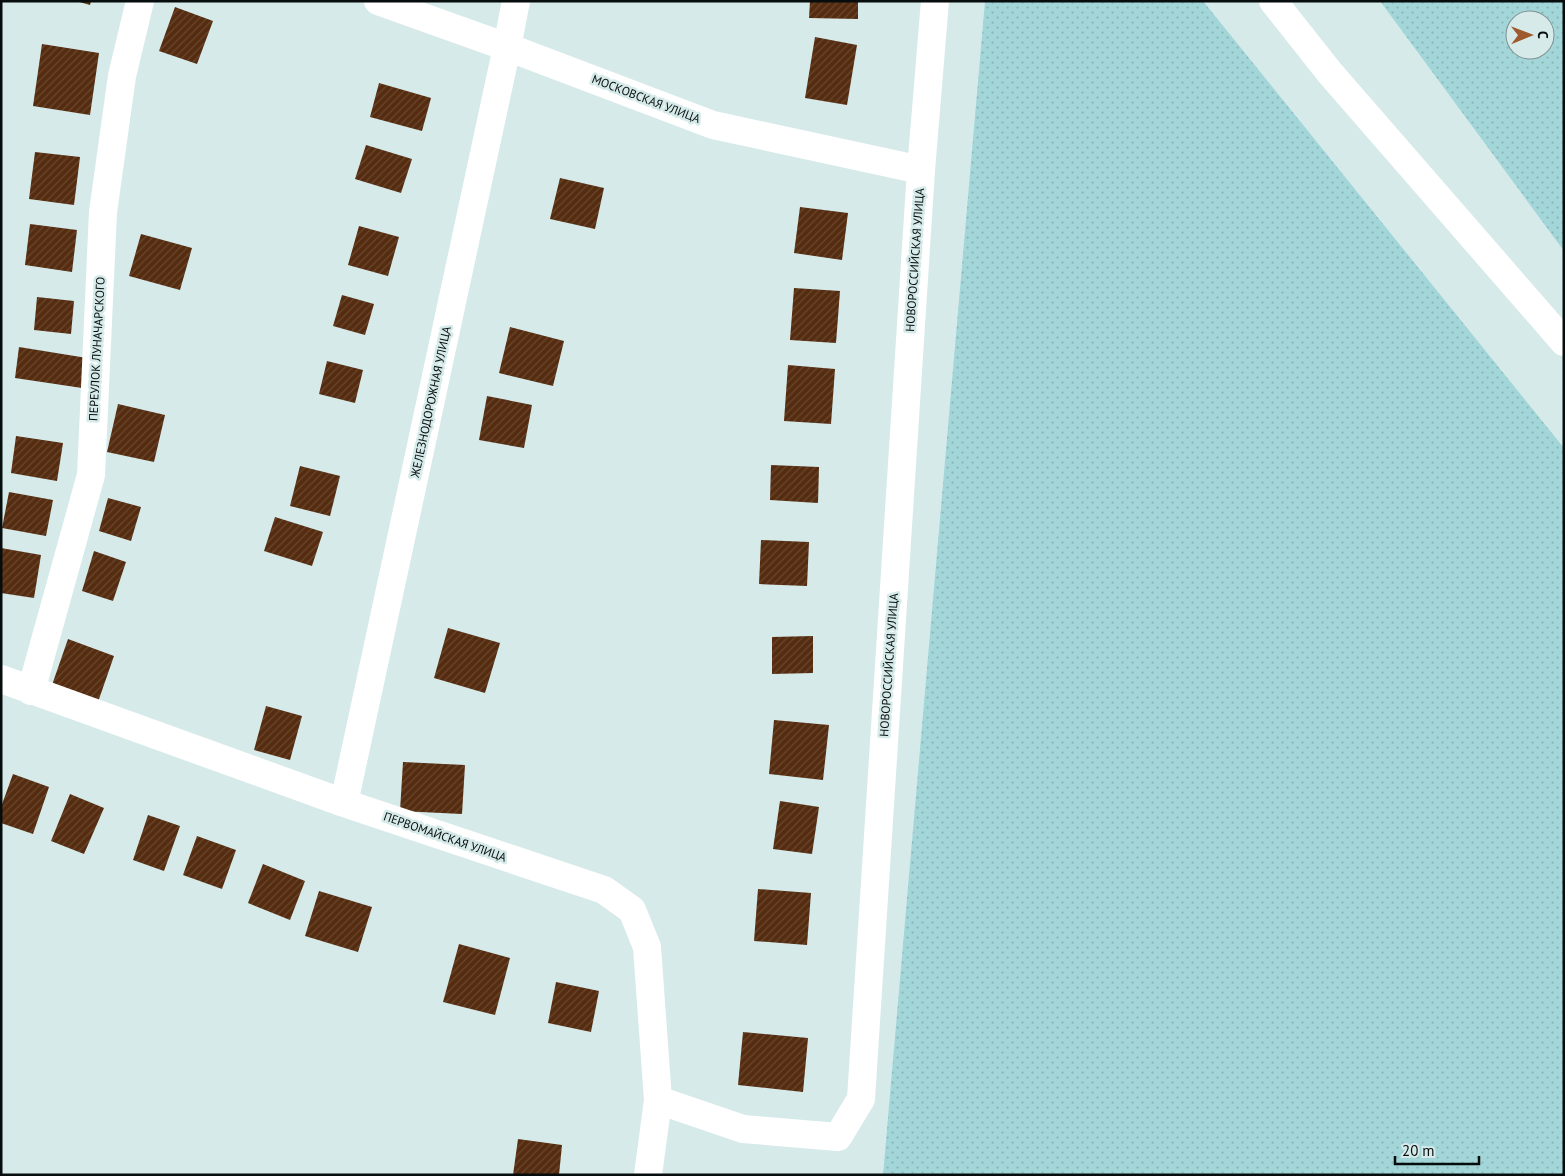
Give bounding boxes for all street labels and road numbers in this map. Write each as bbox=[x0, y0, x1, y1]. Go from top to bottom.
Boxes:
street label: МОСКОВСКАЯ УЛИЦА bbox=[590, 71, 703, 126]
street label: НОВОРОССИЙСКАЯ УЛИЦА bbox=[902, 188, 927, 332]
street label: ПЕРЕУЛОК ЛУНАЧАРСКОГО bbox=[85, 276, 108, 422]
street label: ЖЕЛЕЗНОДОРОЖНАЯ УЛИЦА bbox=[407, 325, 454, 480]
street label: НОВОРОССИЙСКАЯ УЛИЦА bbox=[876, 593, 901, 737]
street label: ПЕРВОМАЙСКАЯ УЛИЦА bbox=[382, 808, 509, 865]

